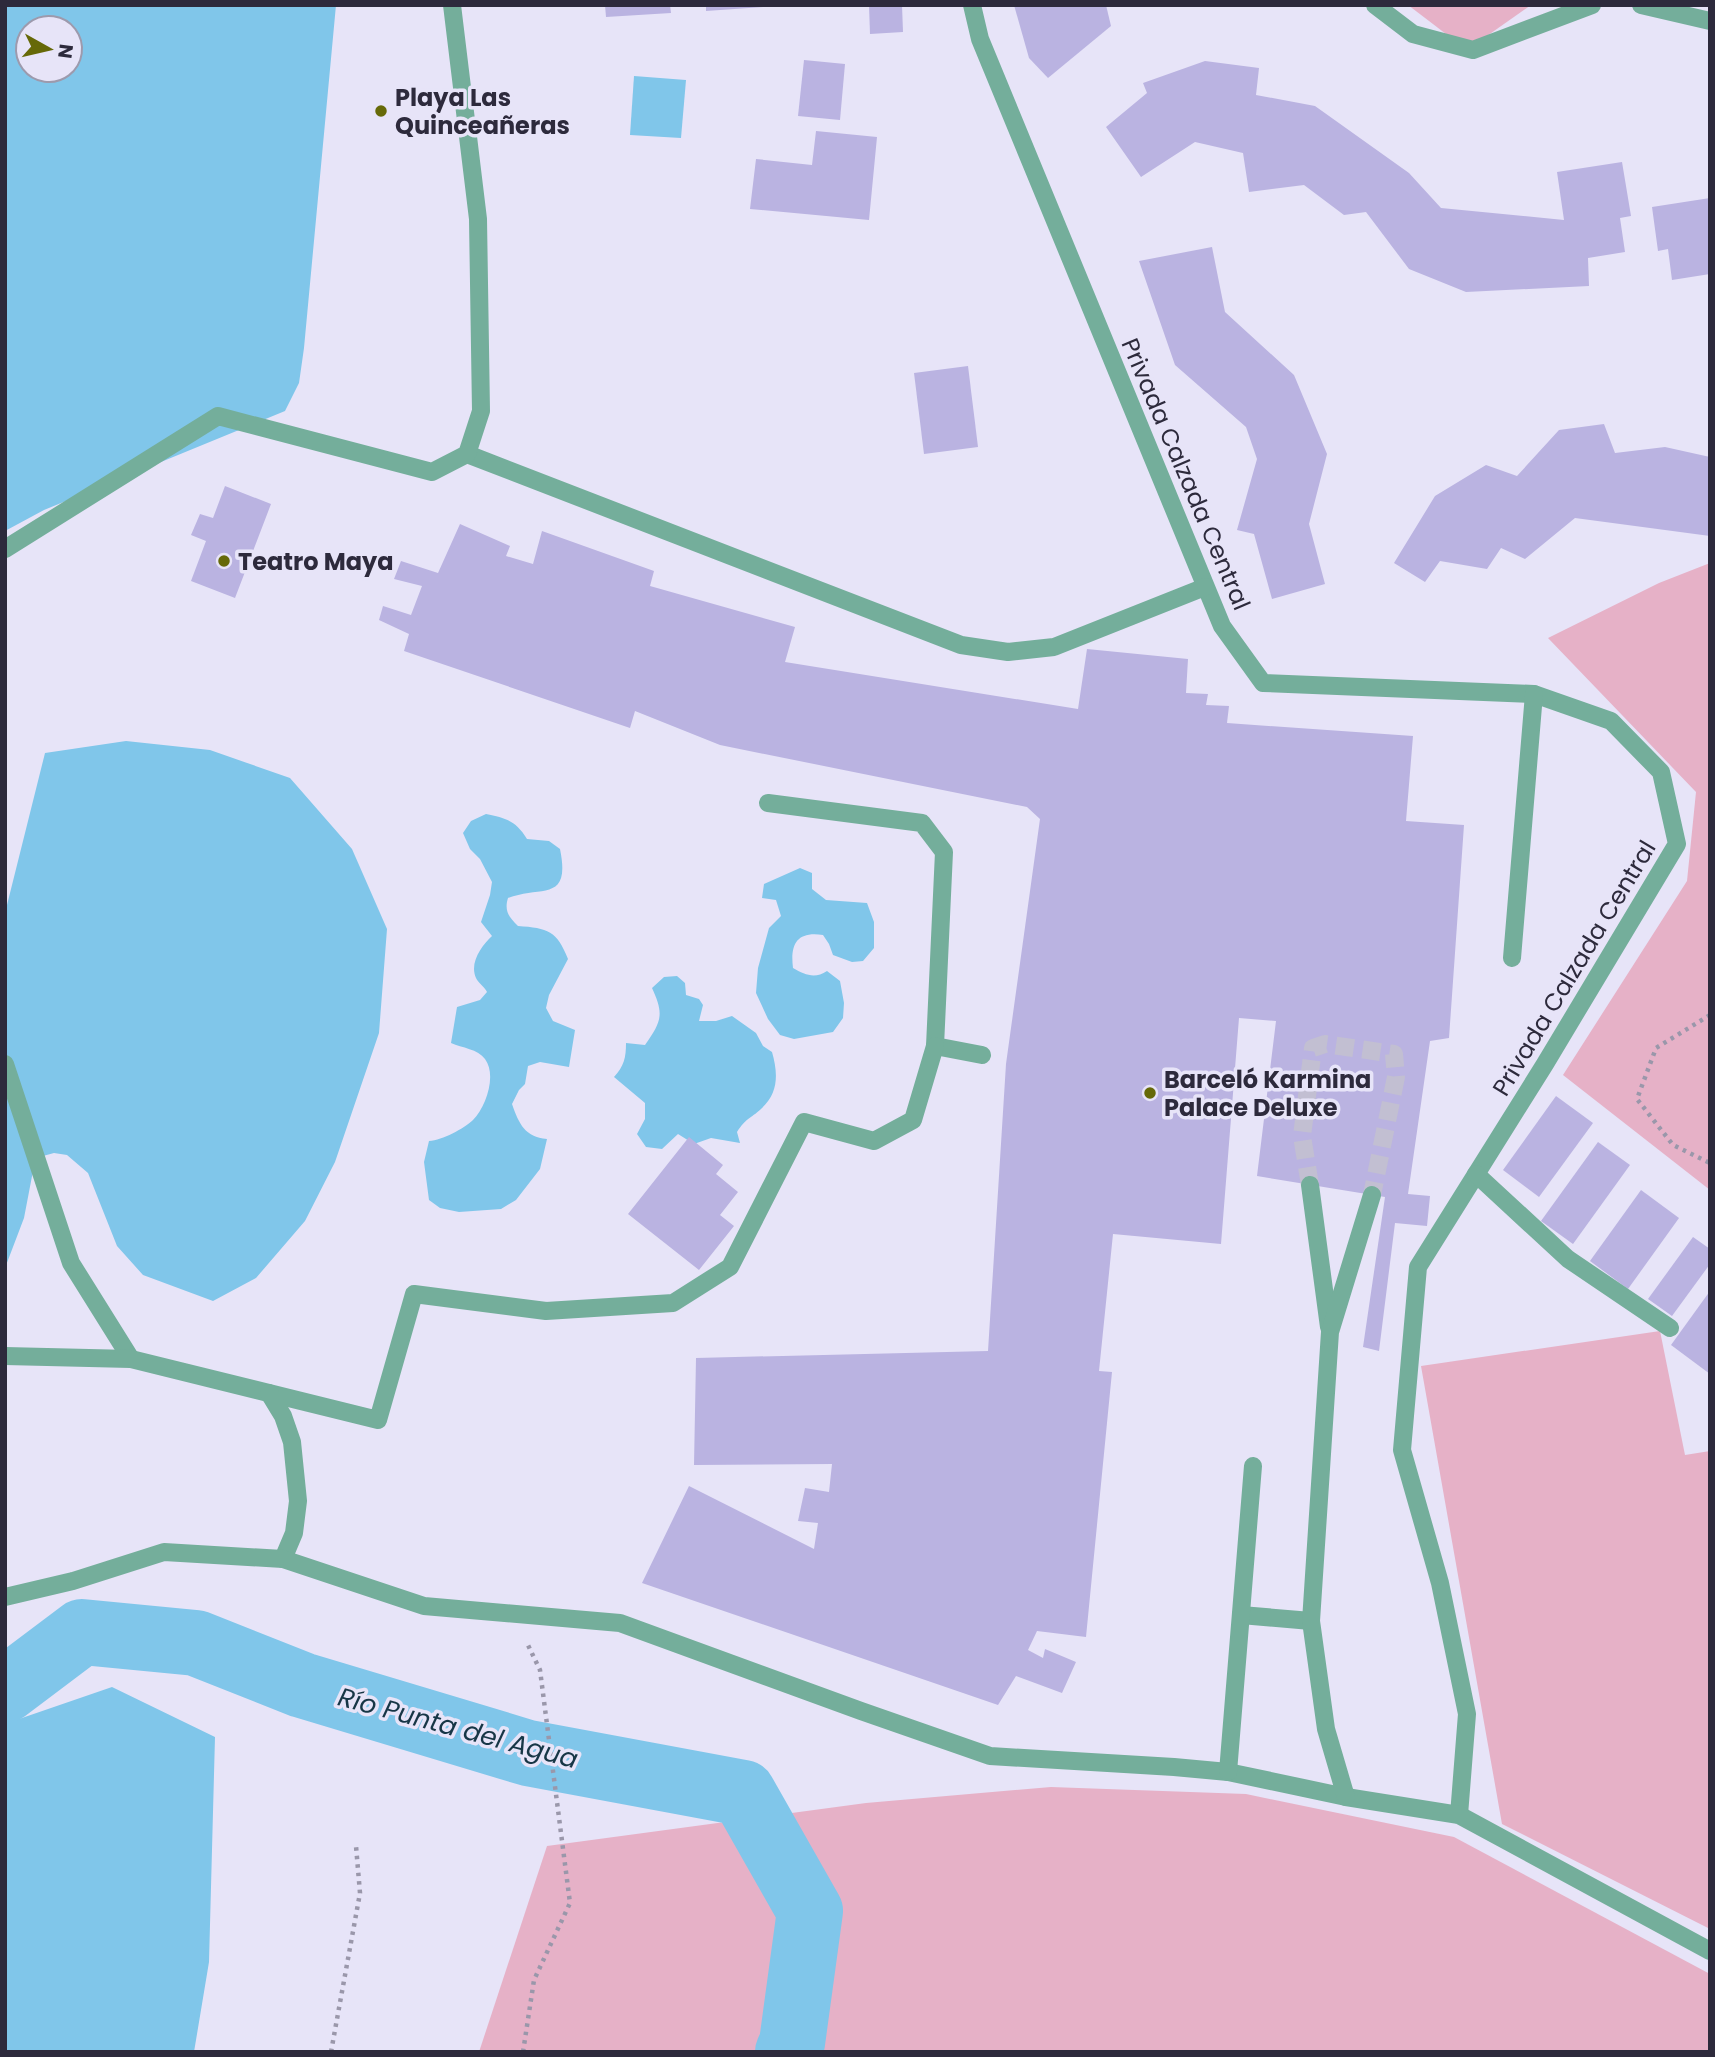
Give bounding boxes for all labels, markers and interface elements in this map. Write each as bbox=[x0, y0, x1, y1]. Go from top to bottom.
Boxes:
north arrow bbox=[14, 14, 84, 84]
text: N bbox=[51, 42, 80, 60]
place label: Playa Las Quinceañeras bbox=[395, 81, 570, 142]
marker: Playa Las Quinceañeras bbox=[373, 103, 389, 119]
street label: Privada Calzada Central bbox=[1114, 333, 1258, 615]
place label: Teatro Maya bbox=[238, 545, 393, 578]
marker: Teatro Maya bbox=[216, 553, 232, 569]
street label: Privada Calzada Central bbox=[1485, 834, 1663, 1102]
place label: Barceló Karmina Palace Deluxe bbox=[1164, 1063, 1371, 1124]
marker: Barceló Karmina Palace Deluxe bbox=[1142, 1085, 1158, 1101]
water label: Río Punta del Agua bbox=[334, 1679, 582, 1777]

